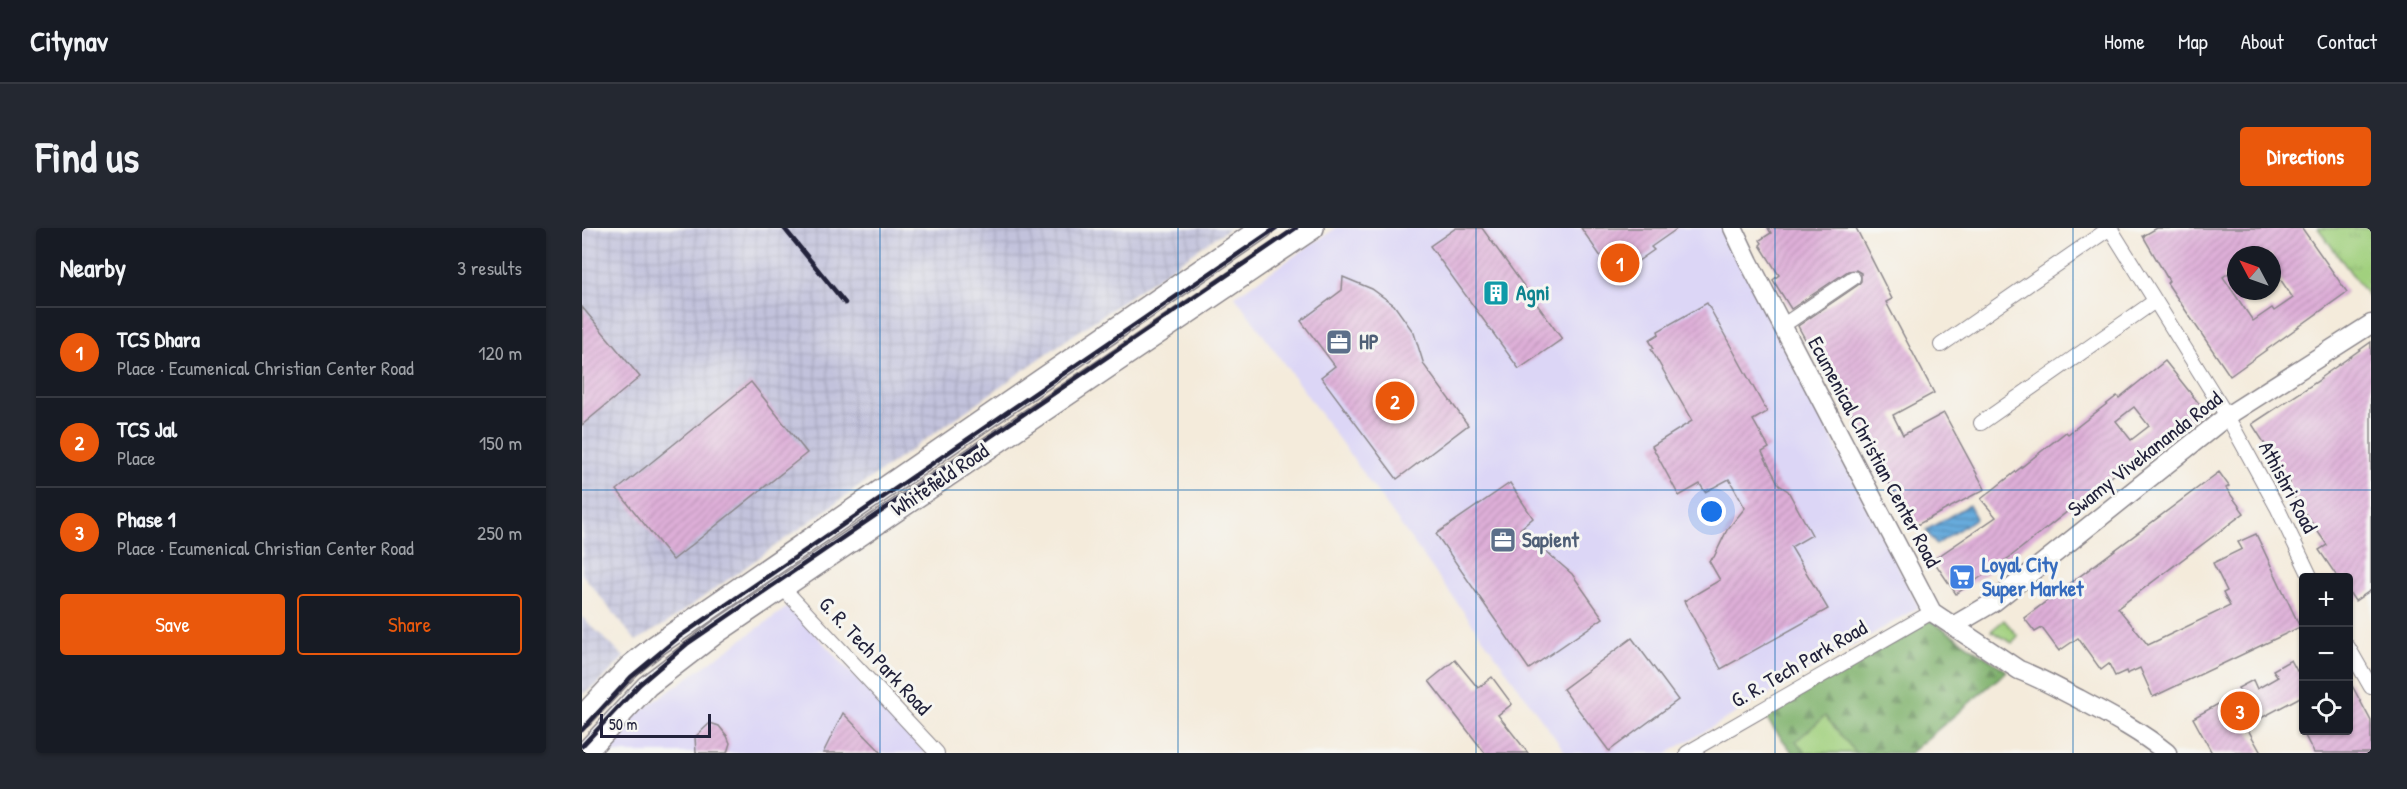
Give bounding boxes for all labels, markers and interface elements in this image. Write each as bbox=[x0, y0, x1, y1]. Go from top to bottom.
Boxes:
text: Citynav bbox=[30, 22, 108, 60]
text: Home bbox=[2104, 27, 2145, 56]
text: Map bbox=[2178, 27, 2208, 56]
text: About bbox=[2241, 27, 2284, 56]
text: Contact bbox=[2317, 27, 2377, 56]
button: Directions bbox=[2240, 127, 2371, 186]
text: Find us bbox=[36, 128, 139, 185]
pin: 1 bbox=[1600, 240, 1640, 285]
north arrow bbox=[2227, 246, 2281, 300]
text: Nearby bbox=[60, 250, 126, 285]
text: 3 results bbox=[457, 254, 522, 281]
building icon: Agni bbox=[1481, 278, 1511, 308]
place label: Agni bbox=[1516, 278, 1550, 308]
text: TCS Dhara bbox=[117, 324, 200, 354]
office icon: HP bbox=[1324, 327, 1354, 357]
place label: HP bbox=[1359, 327, 1379, 356]
street label: Ecumenical Christian Center Road bbox=[1801, 331, 1948, 572]
text: 1 bbox=[76, 339, 83, 366]
text: 120 m bbox=[478, 339, 522, 366]
text: Place · Ecumenical Christian Center Road bbox=[117, 354, 414, 381]
pin: 2 bbox=[1376, 378, 1414, 423]
street label: Swamy Vivekananda Road bbox=[2061, 384, 2228, 523]
text: TCS Jal bbox=[117, 414, 177, 444]
text: 2 bbox=[75, 429, 84, 456]
text: 150 m bbox=[479, 429, 522, 456]
street label: Whitefield Road bbox=[885, 436, 994, 523]
street label: Athishri Road bbox=[2252, 436, 2325, 538]
text: Place bbox=[117, 444, 156, 471]
your location bbox=[1697, 497, 1726, 526]
text: Phase 1 bbox=[117, 504, 176, 534]
text: 3 bbox=[75, 519, 84, 546]
text: 250 m bbox=[477, 519, 522, 546]
office icon: Sapient bbox=[1488, 525, 1518, 555]
place label: Sapient bbox=[1522, 525, 1579, 555]
text: Place · Ecumenical Christian Center Road bbox=[117, 534, 414, 561]
place label: Loyal City Super Market bbox=[1982, 550, 2084, 604]
supermarket icon: Loyal City Super Market bbox=[1947, 562, 1977, 592]
map controls bbox=[2299, 573, 2353, 735]
button: + bbox=[2299, 573, 2353, 627]
street label: G. R. Tech Park Road bbox=[813, 590, 938, 721]
button: Save bbox=[60, 594, 285, 655]
button: Share bbox=[297, 594, 522, 655]
street label: G. R. Tech Park Road bbox=[1725, 613, 1872, 714]
button: − bbox=[2299, 627, 2353, 681]
button: locate bbox=[2299, 681, 2353, 735]
pin: 3 bbox=[2220, 688, 2260, 734]
scale bar bbox=[600, 711, 711, 738]
text: 50 m bbox=[609, 713, 638, 735]

